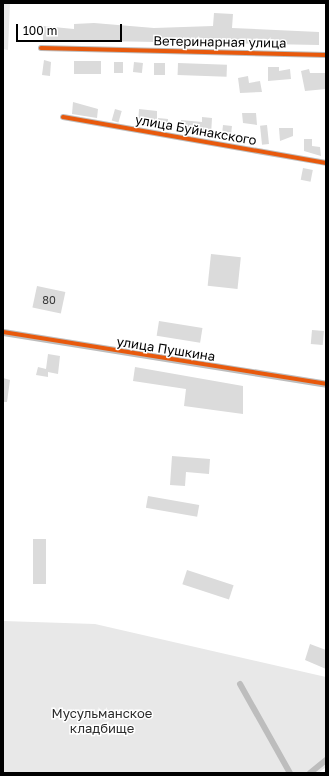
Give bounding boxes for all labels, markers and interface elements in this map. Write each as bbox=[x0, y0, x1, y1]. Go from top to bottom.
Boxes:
scale bar bbox=[18, 16, 124, 42]
text: 100 m bbox=[23, 23, 57, 38]
street label: Ветеринарная улица bbox=[153, 33, 287, 51]
street label: улица Буйнакского bbox=[134, 112, 258, 148]
house number: 80 bbox=[42, 293, 56, 307]
street label: улица Пушкина bbox=[116, 334, 216, 364]
park label: Мусульманское кладбище bbox=[52, 706, 152, 737]

